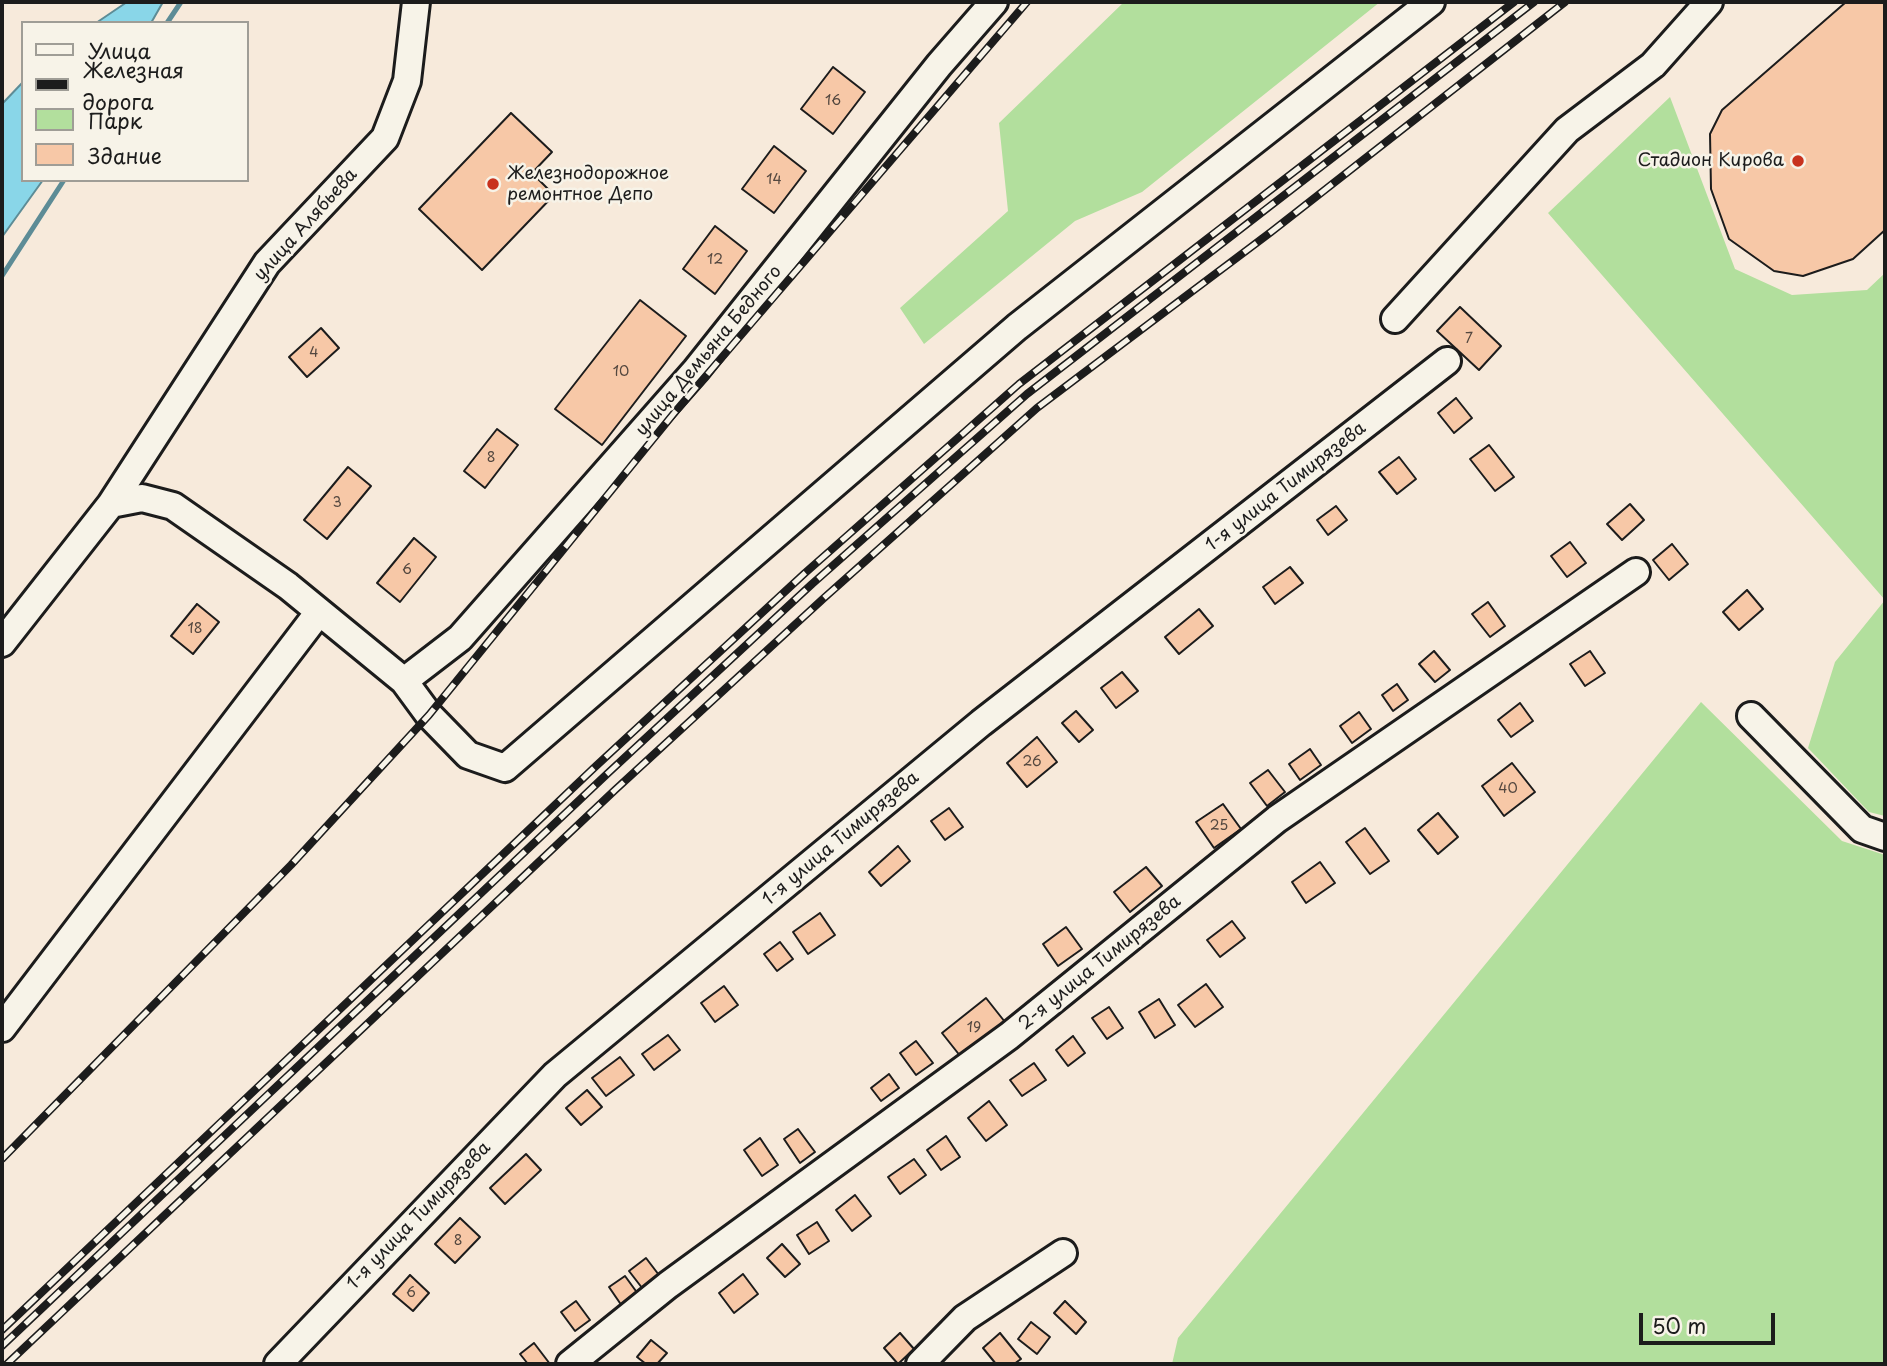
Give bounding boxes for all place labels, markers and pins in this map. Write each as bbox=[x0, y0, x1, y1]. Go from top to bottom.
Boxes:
place label: Стадион Кирова bbox=[1637, 150, 1784, 172]
marker: Стадион Кирова bbox=[1790, 153, 1806, 169]
place label: Железнодорожное ремонтное Депо bbox=[507, 163, 669, 206]
marker: Железнодорожное ремонтное Депо bbox=[485, 176, 501, 192]

